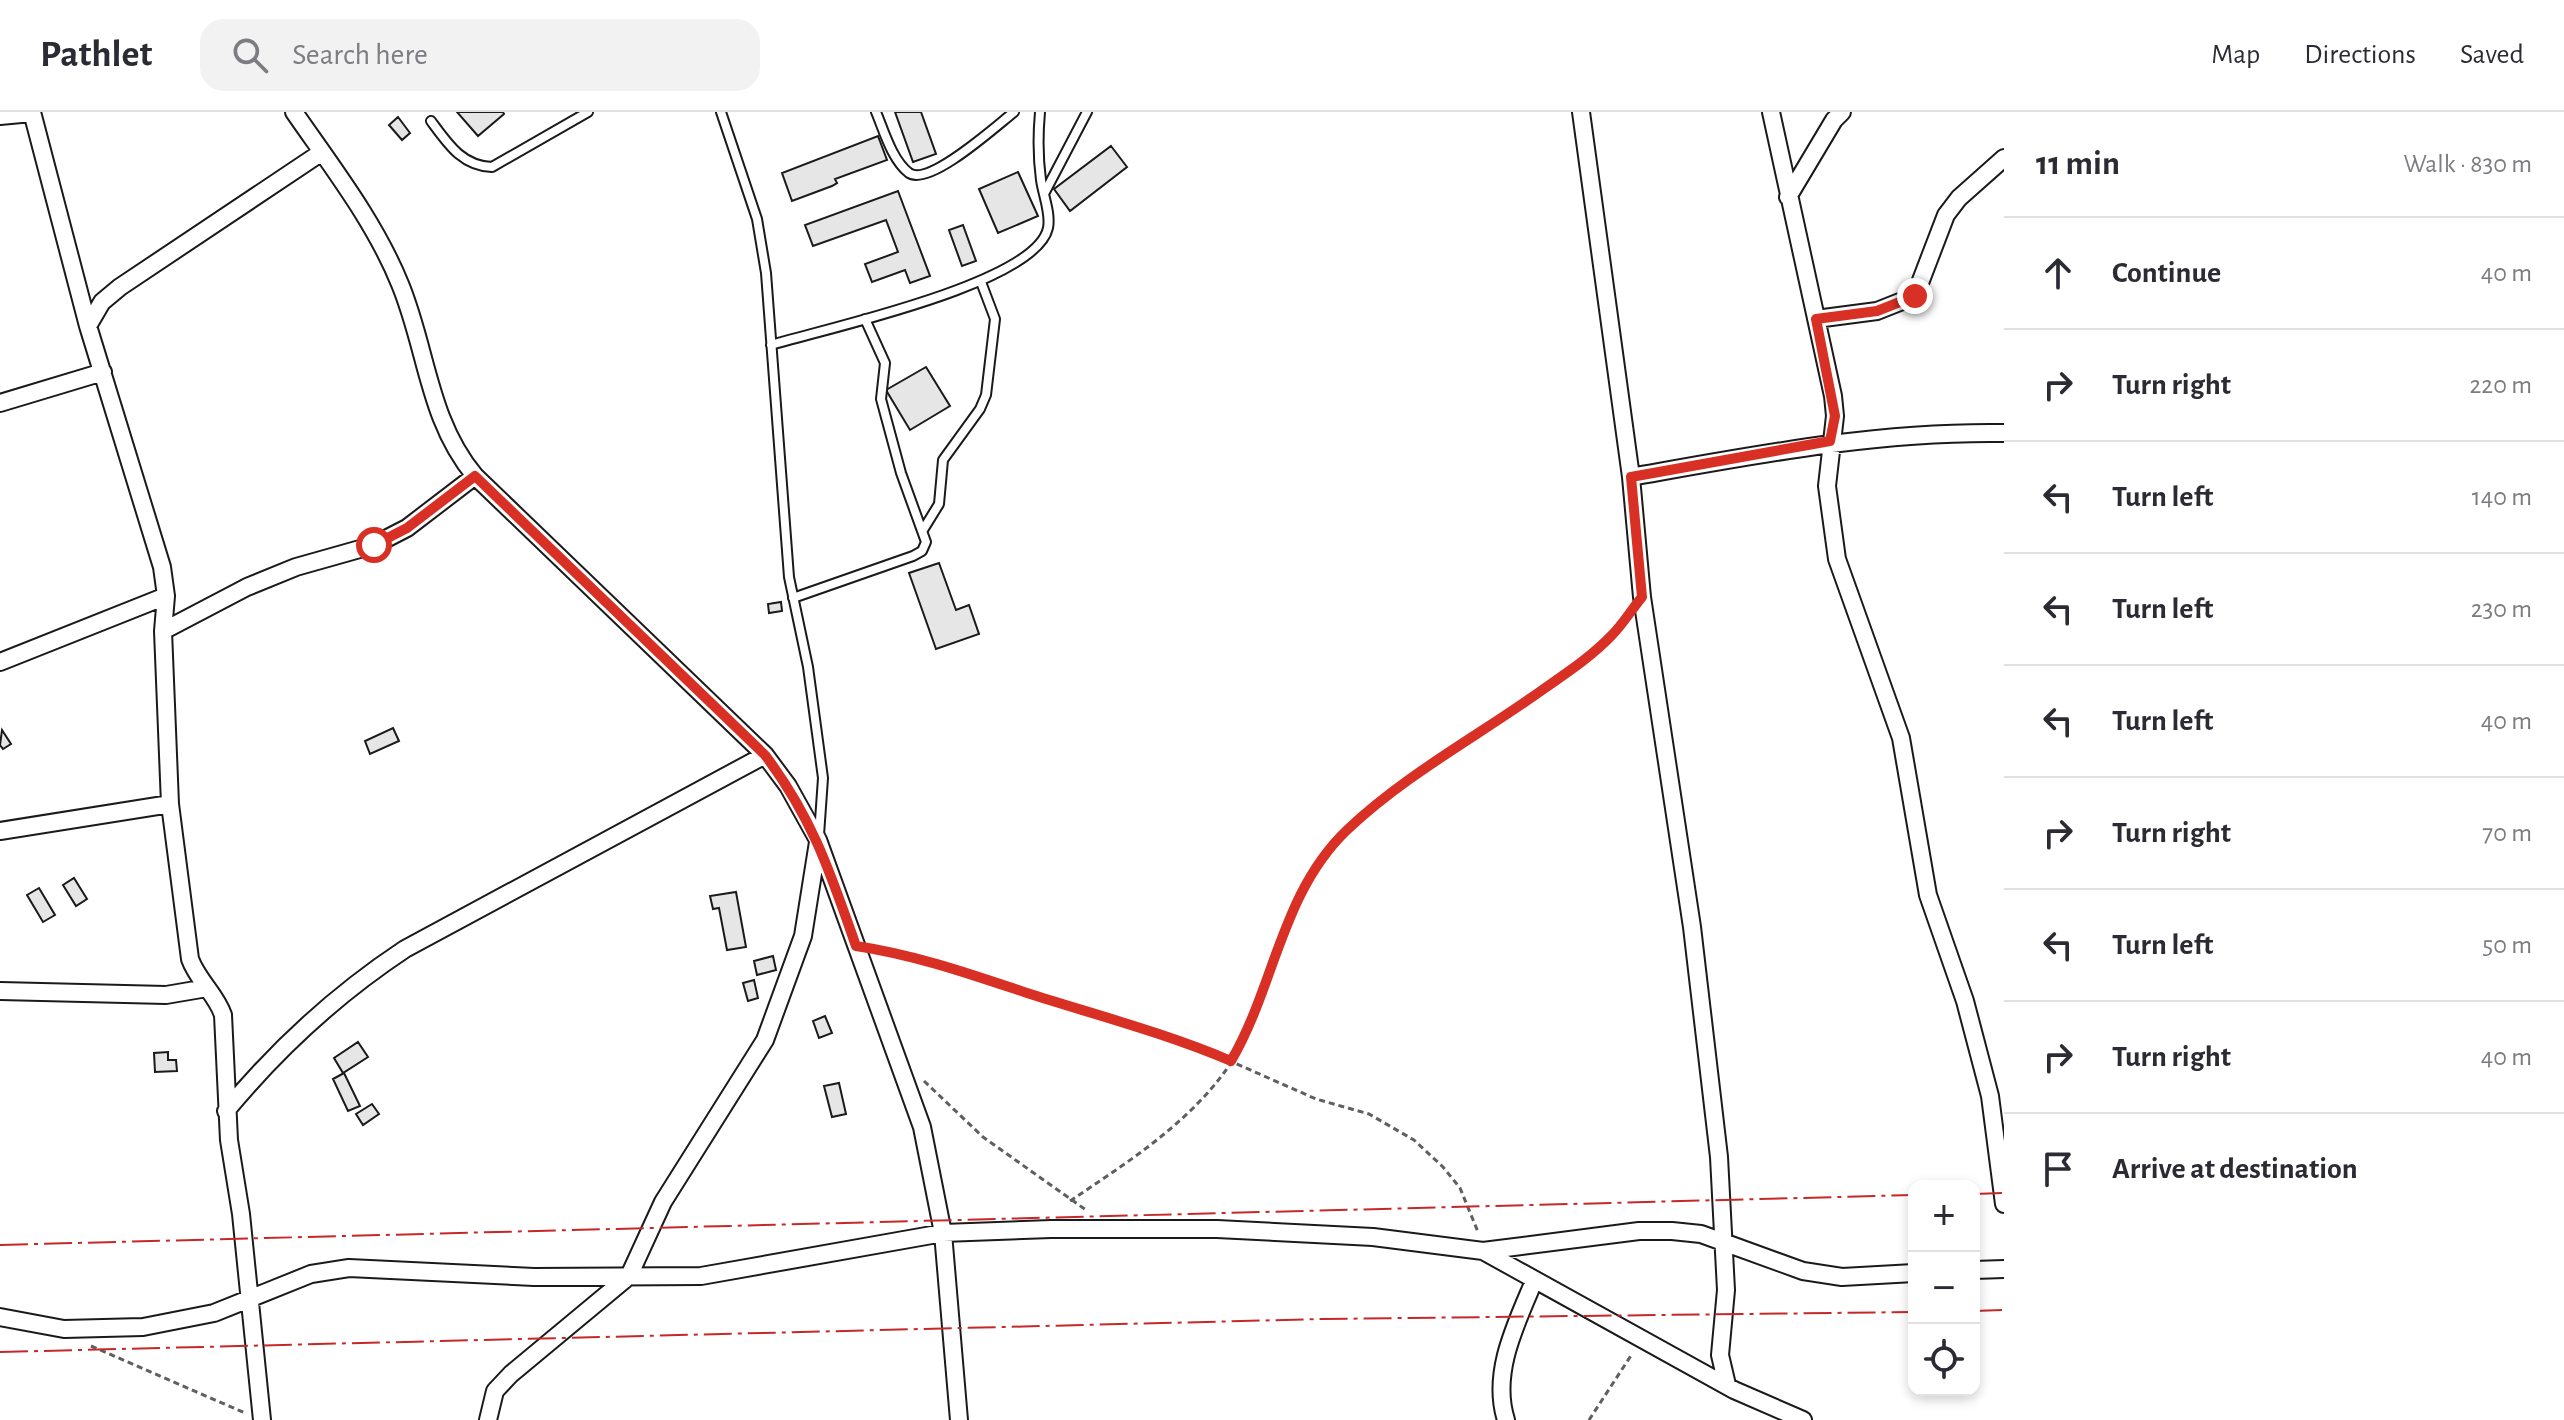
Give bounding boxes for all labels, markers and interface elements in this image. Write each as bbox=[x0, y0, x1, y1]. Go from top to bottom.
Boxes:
search box bbox=[200, 19, 760, 91]
icon: search bbox=[228, 33, 272, 77]
text: Pathlet bbox=[40, 36, 152, 74]
text: Search here bbox=[292, 40, 428, 70]
text: Map bbox=[2211, 41, 2260, 69]
text: Directions bbox=[2304, 41, 2416, 69]
text: Saved bbox=[2460, 41, 2524, 69]
text: 11 min bbox=[2036, 147, 2120, 181]
text: Walk · 830 m bbox=[2404, 151, 2532, 177]
icon: ahead bbox=[2036, 251, 2080, 295]
text: Continue bbox=[2112, 258, 2221, 288]
text: 40 m bbox=[2481, 260, 2532, 286]
route end bbox=[1897, 278, 1933, 314]
icon: right bbox=[2036, 363, 2080, 407]
text: Turn right bbox=[2112, 370, 2231, 400]
text: 220 m bbox=[2470, 372, 2532, 398]
icon: left bbox=[2036, 475, 2080, 519]
text: Turn left bbox=[2112, 482, 2213, 512]
text: 140 m bbox=[2472, 484, 2532, 510]
route start bbox=[356, 527, 392, 563]
icon: left bbox=[2036, 587, 2080, 631]
text: Turn left bbox=[2112, 594, 2213, 624]
text: 230 m bbox=[2471, 596, 2532, 622]
icon: left bbox=[2036, 699, 2080, 743]
text: Turn left bbox=[2112, 706, 2213, 736]
text: 40 m bbox=[2481, 708, 2532, 734]
icon: right bbox=[2036, 811, 2080, 855]
text: Turn right bbox=[2112, 818, 2231, 848]
text: 70 m bbox=[2482, 820, 2532, 846]
icon: left bbox=[2036, 923, 2080, 967]
text: Turn left bbox=[2112, 930, 2213, 960]
text: 50 m bbox=[2482, 932, 2532, 958]
icon: right bbox=[2036, 1035, 2080, 1079]
text: Turn right bbox=[2112, 1042, 2231, 1072]
text: 40 m bbox=[2481, 1044, 2532, 1070]
icon: arrive bbox=[2036, 1147, 2080, 1191]
text: Arrive at destination bbox=[2112, 1154, 2358, 1184]
map controls bbox=[1908, 1180, 1980, 1396]
button: + bbox=[1908, 1180, 1980, 1252]
button: − bbox=[1908, 1252, 1980, 1324]
button: locate bbox=[1908, 1324, 1980, 1396]

